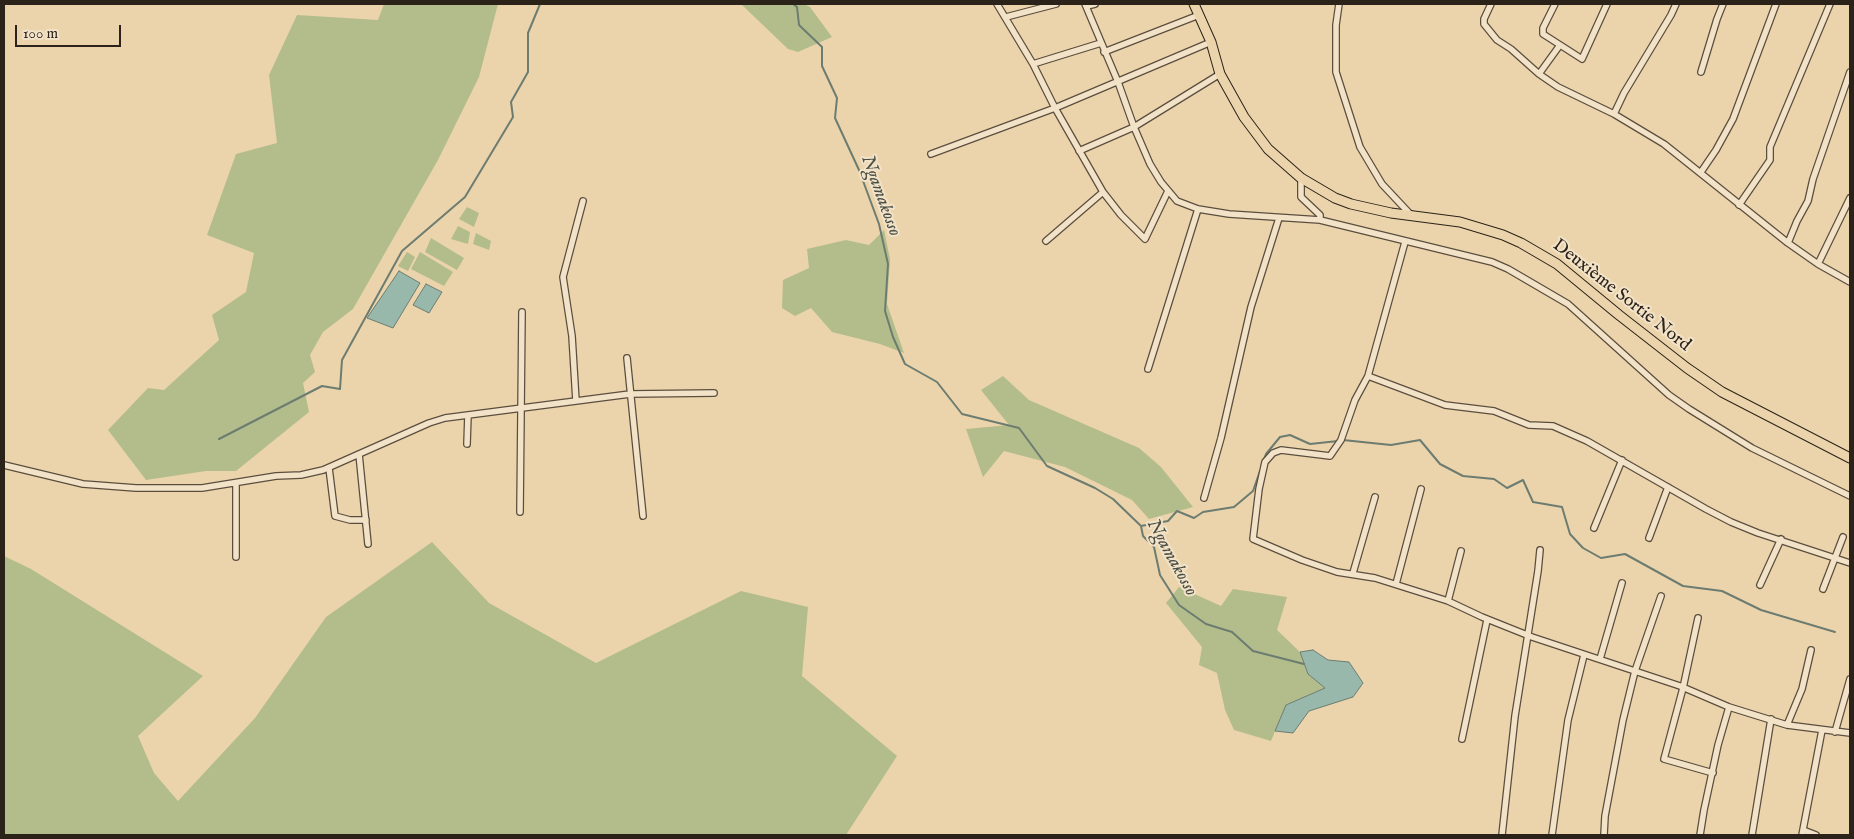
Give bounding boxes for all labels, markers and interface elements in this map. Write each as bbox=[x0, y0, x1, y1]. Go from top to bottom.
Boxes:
scale bar bbox=[18, 15, 124, 47]
text: 100 m bbox=[23, 24, 58, 43]
water label: Ngamakosso bbox=[855, 152, 905, 240]
street label: Deuxième Sortie Nord bbox=[1548, 235, 1694, 357]
water label: Ngamakosso bbox=[1140, 515, 1202, 601]

